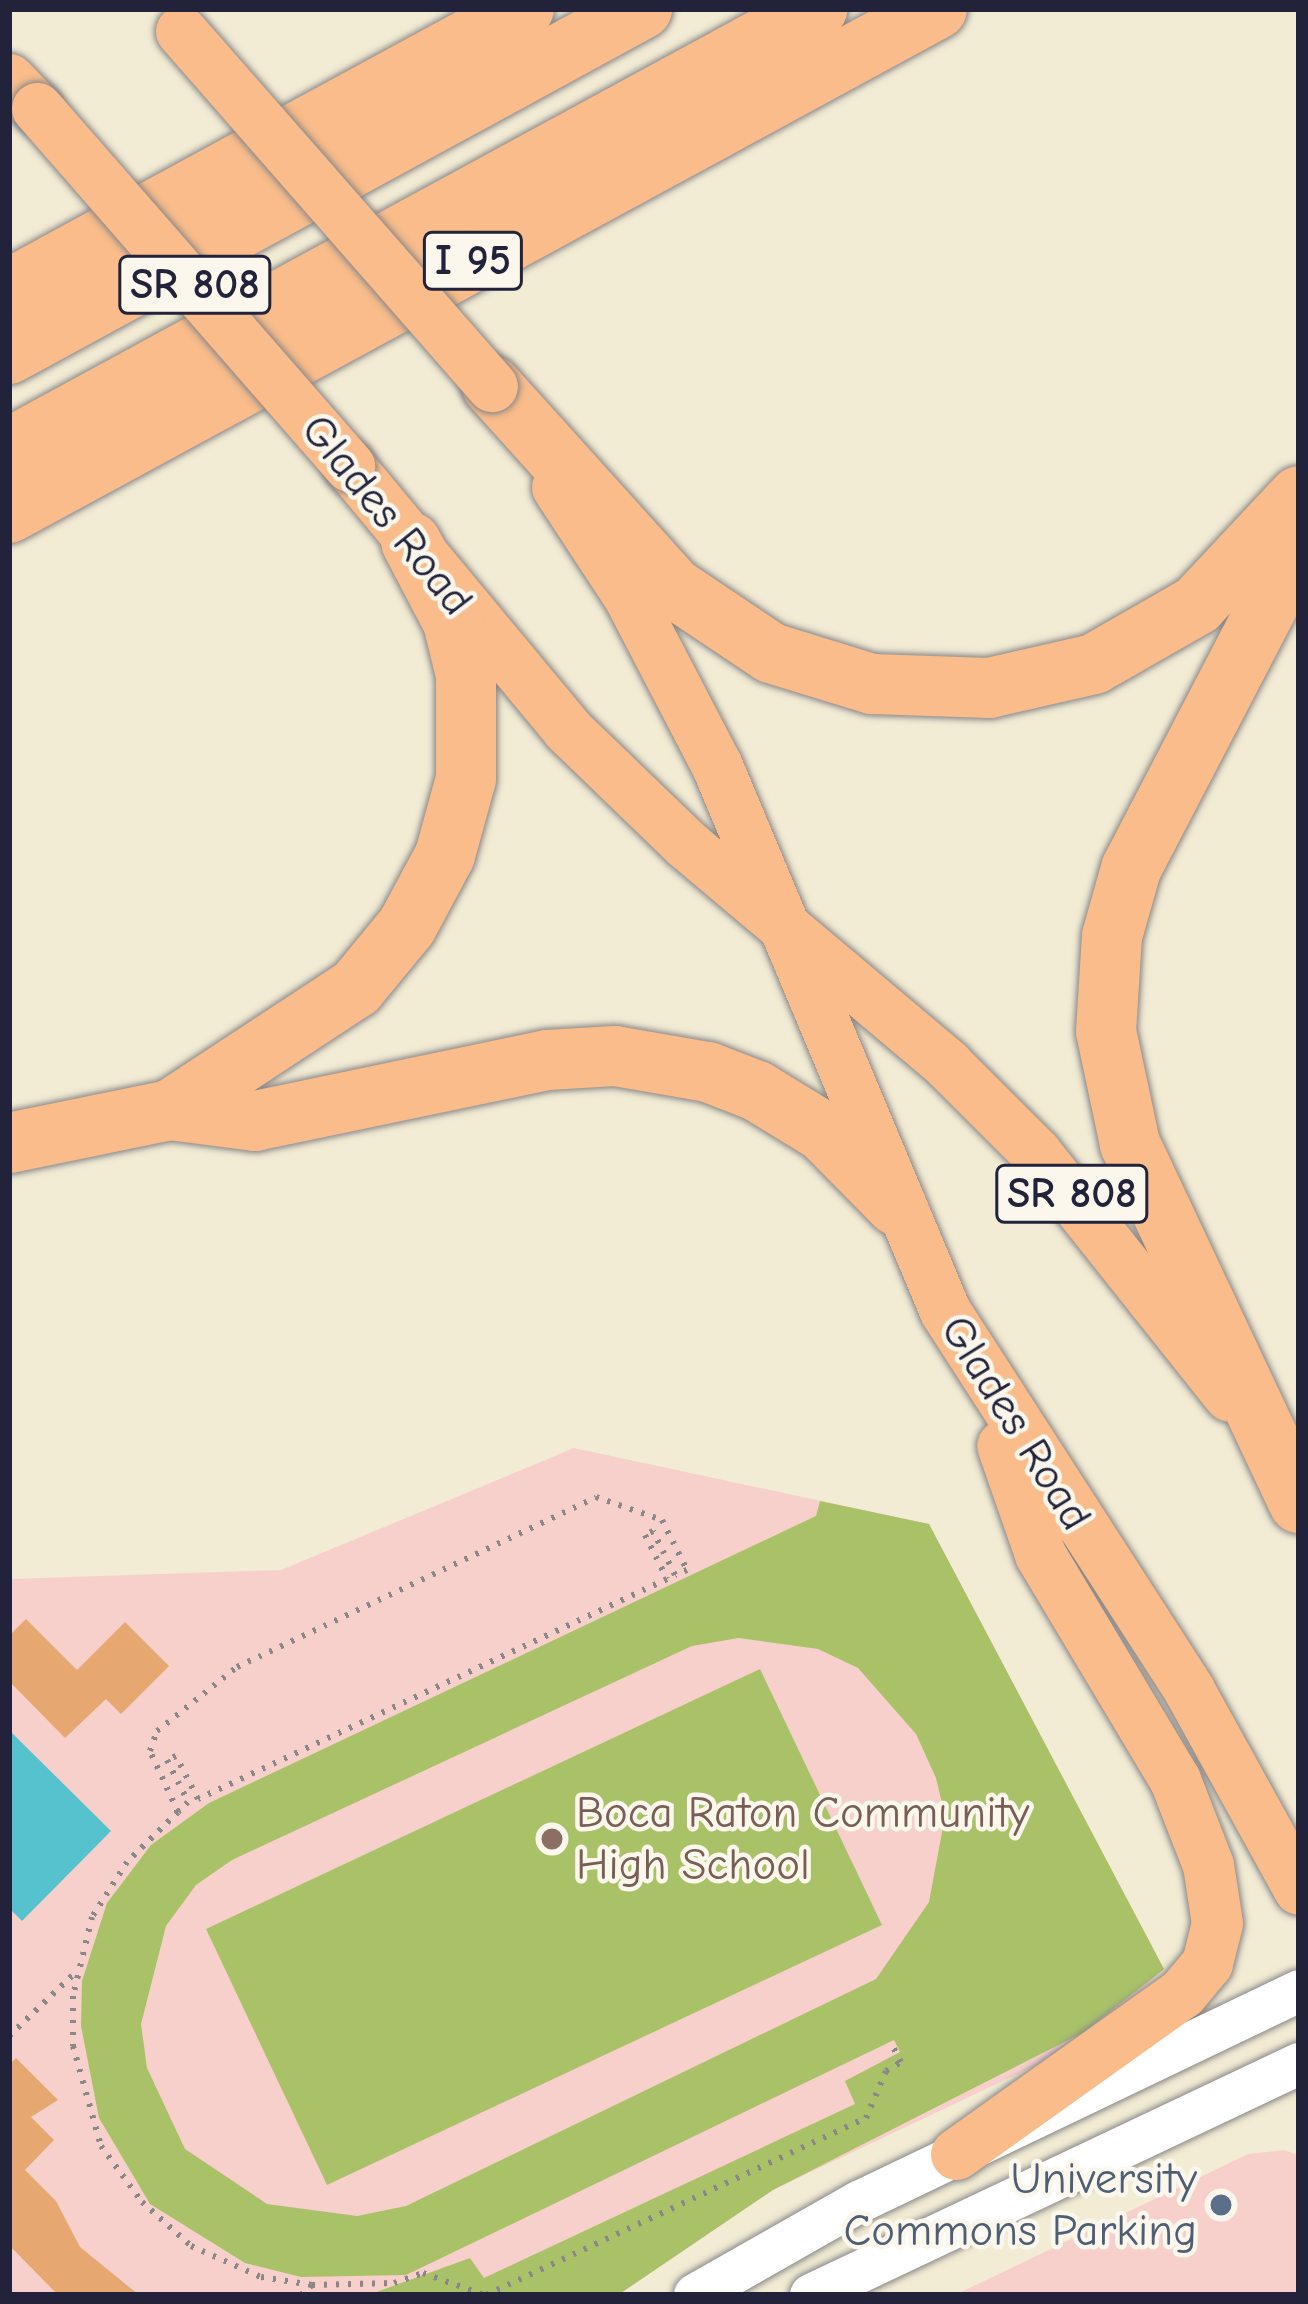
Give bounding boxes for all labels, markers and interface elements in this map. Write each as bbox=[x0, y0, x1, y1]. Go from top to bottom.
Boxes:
road number: I 95 bbox=[422, 225, 524, 297]
road number: SR 808 bbox=[117, 249, 273, 321]
street label: Glades Road bbox=[290, 404, 484, 626]
road number: SR 808 bbox=[994, 1158, 1150, 1230]
street label: Glades Road bbox=[929, 1306, 1103, 1540]
place label: Boca Raton Community High School bbox=[576, 1786, 1029, 1892]
marker: Boca Raton Community High School bbox=[539, 1826, 565, 1852]
place label: University Commons Parking bbox=[844, 2152, 1197, 2258]
marker: University Commons Parking bbox=[1208, 2192, 1234, 2218]

